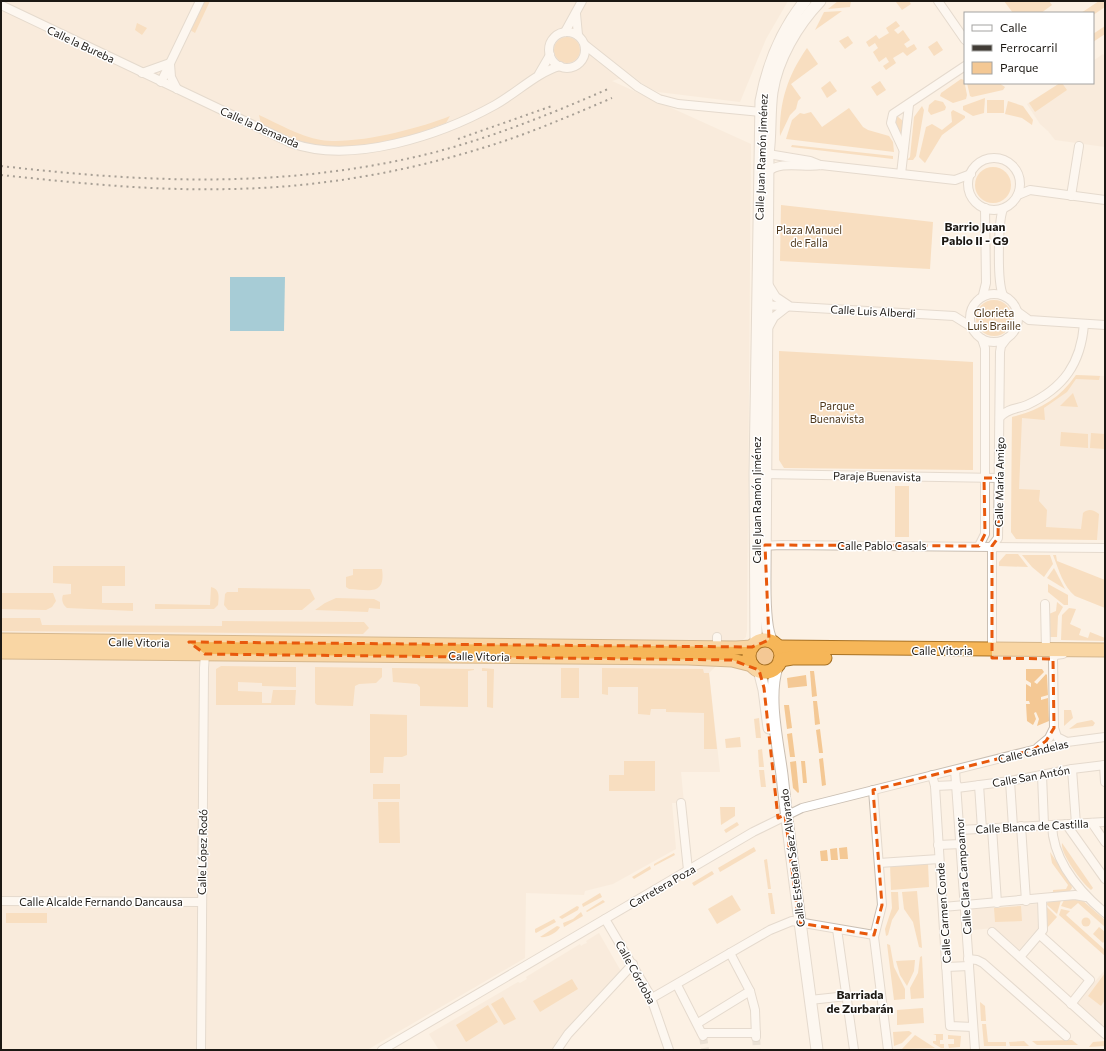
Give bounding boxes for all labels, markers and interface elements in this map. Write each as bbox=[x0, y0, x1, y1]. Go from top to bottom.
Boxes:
legend bbox=[964, 12, 1094, 84]
text: Calle bbox=[1000, 20, 1027, 34]
street label: Calle la Bureba bbox=[45, 23, 117, 65]
text: Ferrocarril bbox=[1000, 40, 1057, 54]
text: Parque bbox=[1000, 60, 1038, 74]
street label: Calle Juan Ramón Jiménez bbox=[752, 93, 771, 221]
street label: Calle la Demanda bbox=[218, 104, 302, 150]
district label: Barrio Juan Pablo II - G9 bbox=[941, 219, 1009, 247]
park label: Plaza Manuel de Falla bbox=[776, 223, 842, 249]
street label: Calle Luis Alberdi bbox=[830, 302, 916, 320]
park label: Glorieta Luis Braille bbox=[967, 306, 1021, 332]
park label: Parque Buenavista bbox=[810, 399, 864, 425]
street label: Calle Juan Ramón Jiménez bbox=[750, 436, 764, 563]
street label: Calle María Amigo bbox=[992, 436, 1006, 527]
street label: Paraje Buenavista bbox=[833, 469, 921, 483]
street label: Calle Pablo Casals bbox=[837, 539, 927, 552]
street label: Calle Vitoria bbox=[108, 635, 170, 649]
street label: Calle Vitoria bbox=[911, 644, 973, 657]
street label: Calle Vitoria bbox=[448, 649, 510, 663]
street label: Calle Candelas bbox=[996, 737, 1070, 765]
street label: Calle San Antón bbox=[991, 763, 1071, 789]
street label: Calle Esteban Sáez Alvarado bbox=[777, 788, 807, 928]
street label: Calle López Rodó bbox=[195, 808, 209, 895]
street label: Calle Clara Campoamor bbox=[952, 816, 974, 935]
street label: Calle Blanca de Castilla bbox=[975, 817, 1089, 835]
street label: Carretera Poza bbox=[626, 862, 698, 910]
street label: Calle Carmen Conde bbox=[933, 862, 953, 964]
street label: Calle Alcalde Fernando Dancausa bbox=[19, 895, 183, 908]
street label: Calle Córdoba bbox=[613, 938, 659, 1006]
district label: Barriada de Zurbarán bbox=[826, 987, 894, 1015]

